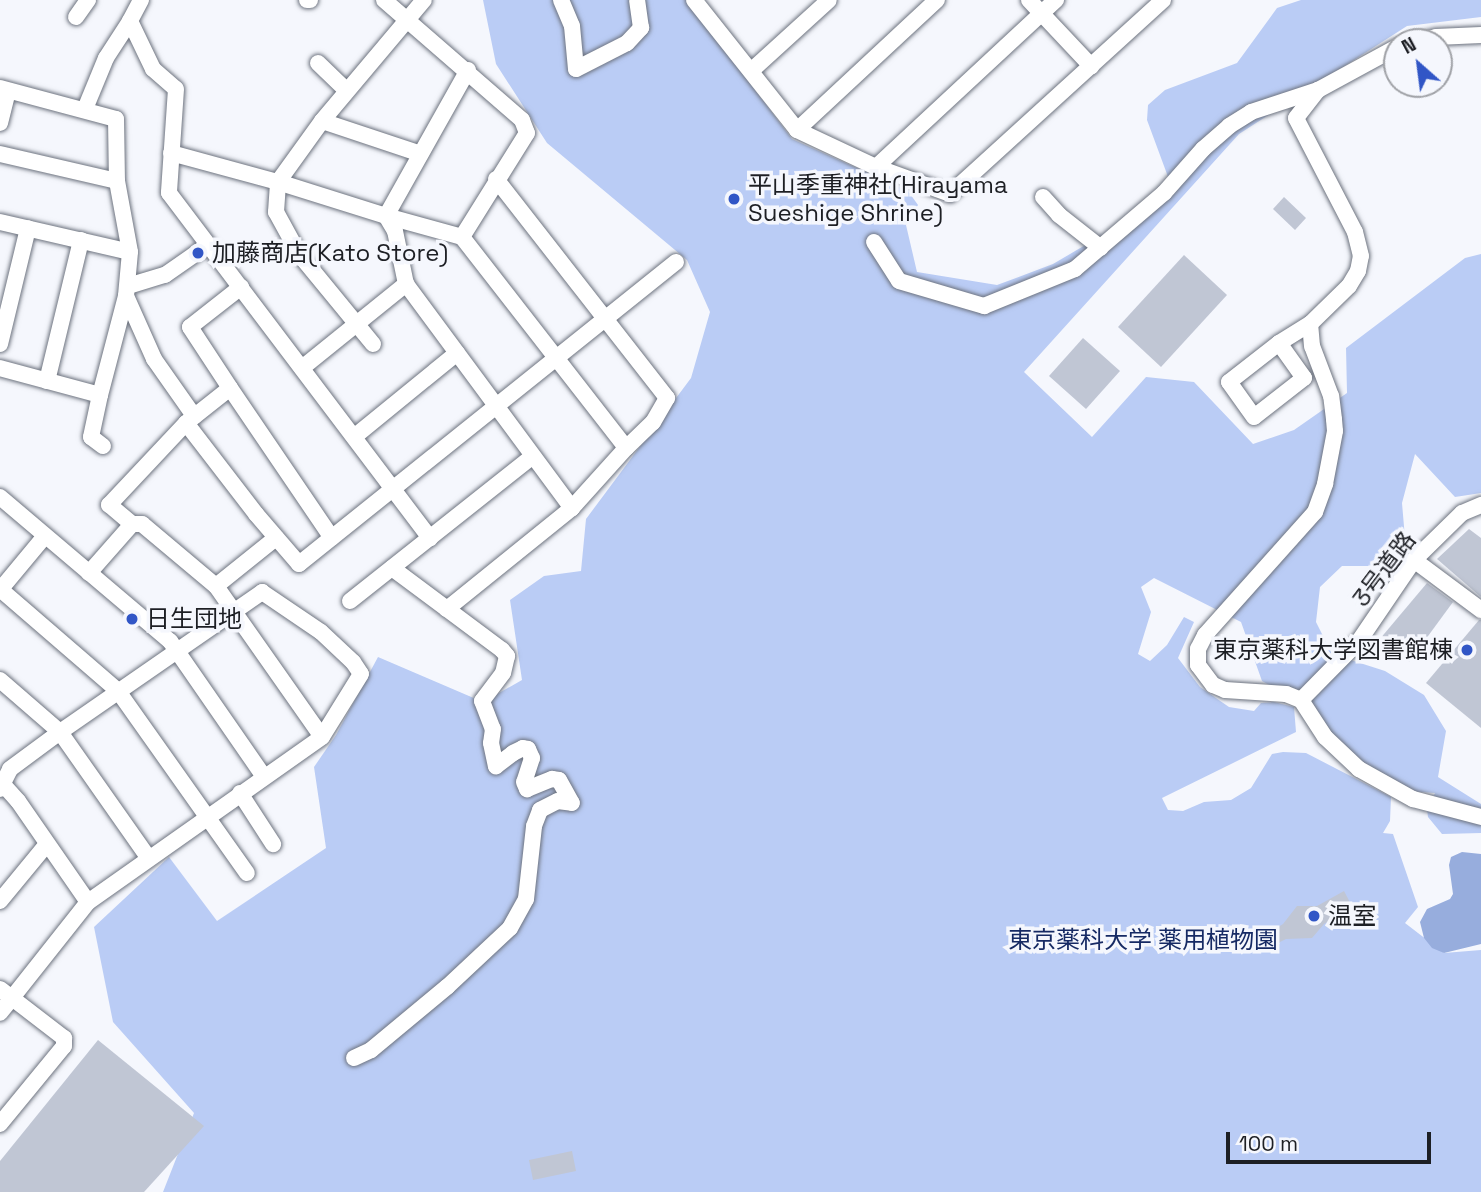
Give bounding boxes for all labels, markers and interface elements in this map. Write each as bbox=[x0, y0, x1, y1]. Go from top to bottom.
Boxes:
north arrow bbox=[1383, 28, 1453, 98]
text: N bbox=[1397, 32, 1420, 60]
place label: 平山季重神社(Hirayama Sueshige Shrine) bbox=[748, 171, 1008, 227]
marker: 平山季重神社(Hirayama Sueshige Shrine) bbox=[726, 191, 742, 207]
place label: 加藤商店(Kato Store) bbox=[212, 239, 448, 267]
marker: 加藤商店(Kato Store) bbox=[190, 245, 206, 261]
street label: 3号道路 bbox=[1346, 526, 1422, 612]
place label: 日生団地 bbox=[146, 605, 242, 633]
marker: 日生団地 bbox=[124, 611, 140, 627]
place label: 東京薬科大学図書館棟 bbox=[1213, 636, 1453, 664]
marker: 東京薬科大学図書館棟 bbox=[1459, 642, 1475, 658]
place label: 温室 bbox=[1328, 902, 1376, 930]
marker: 温室 bbox=[1306, 908, 1322, 924]
park label: 東京薬科大学 薬用植物園 bbox=[1008, 926, 1278, 954]
scale bar bbox=[1229, 1118, 1434, 1162]
text: 100 m bbox=[1239, 1130, 1298, 1157]

